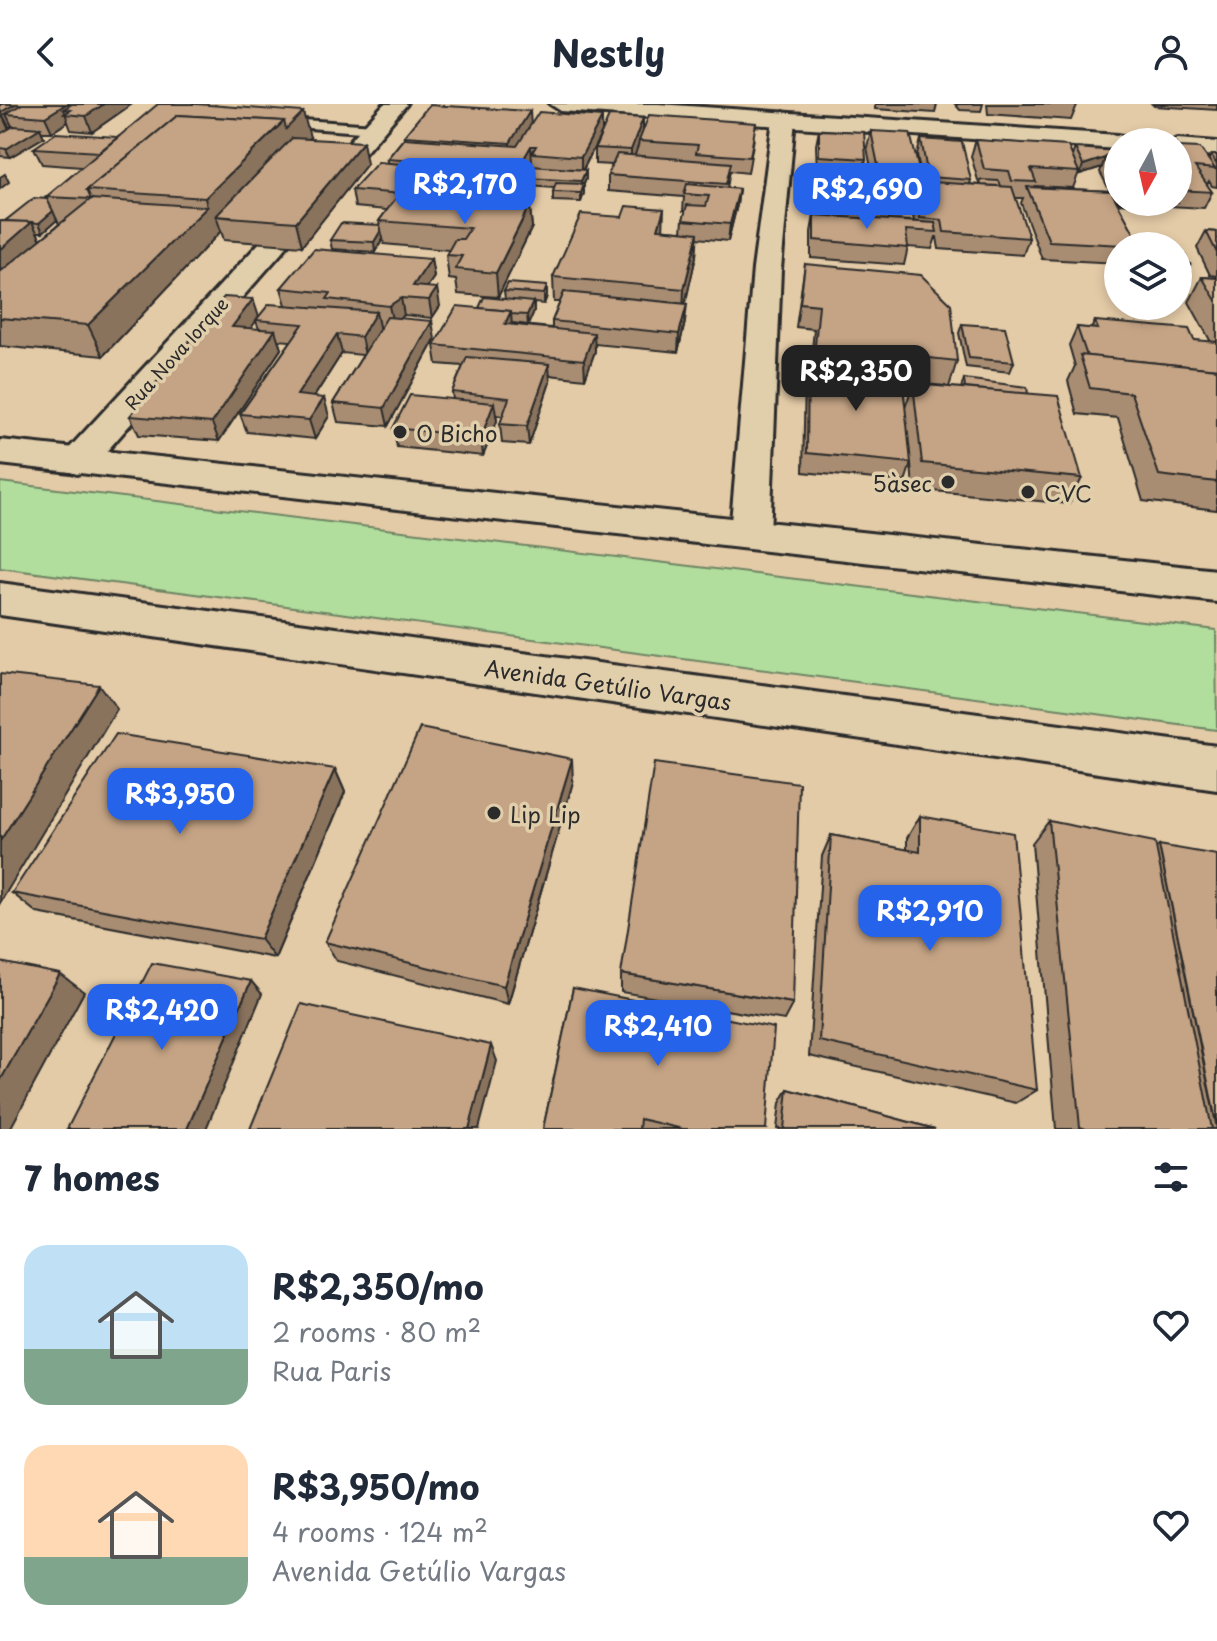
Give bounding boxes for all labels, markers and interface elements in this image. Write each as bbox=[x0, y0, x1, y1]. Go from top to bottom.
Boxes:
text: Nestly bbox=[552, 25, 665, 79]
icon: back bbox=[24, 30, 68, 74]
icon: person bbox=[1149, 30, 1193, 74]
north arrow bbox=[1104, 128, 1192, 216]
map controls bbox=[1104, 128, 1192, 320]
pin: R$2,170 bbox=[391, 158, 539, 226]
pin: R$2,690 bbox=[793, 163, 941, 231]
text: R$2,170 bbox=[413, 164, 517, 203]
text: R$2,690 bbox=[811, 169, 923, 208]
button: layers bbox=[1104, 232, 1192, 320]
street label: Rua Nova Iorque bbox=[118, 290, 234, 415]
pin: R$2,350 bbox=[782, 345, 930, 413]
text: R$2,350 bbox=[799, 351, 913, 390]
place label: O Bicho bbox=[416, 416, 497, 449]
marker: O Bicho bbox=[391, 423, 409, 441]
place label: 5àsec bbox=[873, 466, 932, 499]
marker: 5àsec bbox=[939, 473, 957, 491]
place label: CVC bbox=[1044, 476, 1092, 509]
marker: CVC bbox=[1019, 483, 1037, 501]
street label: Avenida Getúlio Vargas bbox=[483, 650, 733, 718]
pin: R$3,950 bbox=[106, 768, 254, 836]
text: R$3,950 bbox=[125, 774, 235, 813]
place label: Lip Lip bbox=[510, 797, 581, 830]
marker: Lip Lip bbox=[485, 804, 503, 822]
pin: R$2,910 bbox=[856, 885, 1004, 953]
text: R$2,910 bbox=[876, 891, 984, 930]
pin: R$2,420 bbox=[88, 984, 236, 1052]
text: R$2,420 bbox=[105, 990, 219, 1029]
pin: R$2,410 bbox=[584, 1000, 732, 1068]
text: R$2,410 bbox=[604, 1006, 712, 1045]
text: 7 homes bbox=[24, 1151, 160, 1203]
icon: filters bbox=[1149, 1155, 1193, 1199]
text: R$2,350/mo bbox=[272, 1260, 484, 1312]
icon: home bbox=[88, 1277, 184, 1373]
icon: heart bbox=[1149, 1303, 1193, 1347]
text: 2 rooms · 80 m² bbox=[272, 1312, 481, 1351]
text: Rua Paris bbox=[272, 1351, 391, 1390]
text: R$3,950/mo bbox=[272, 1460, 479, 1512]
icon: home bbox=[88, 1477, 184, 1573]
icon: heart bbox=[1149, 1503, 1193, 1547]
text: 4 rooms · 124 m² bbox=[272, 1512, 488, 1551]
text: Avenida Getúlio Vargas bbox=[272, 1551, 566, 1590]

